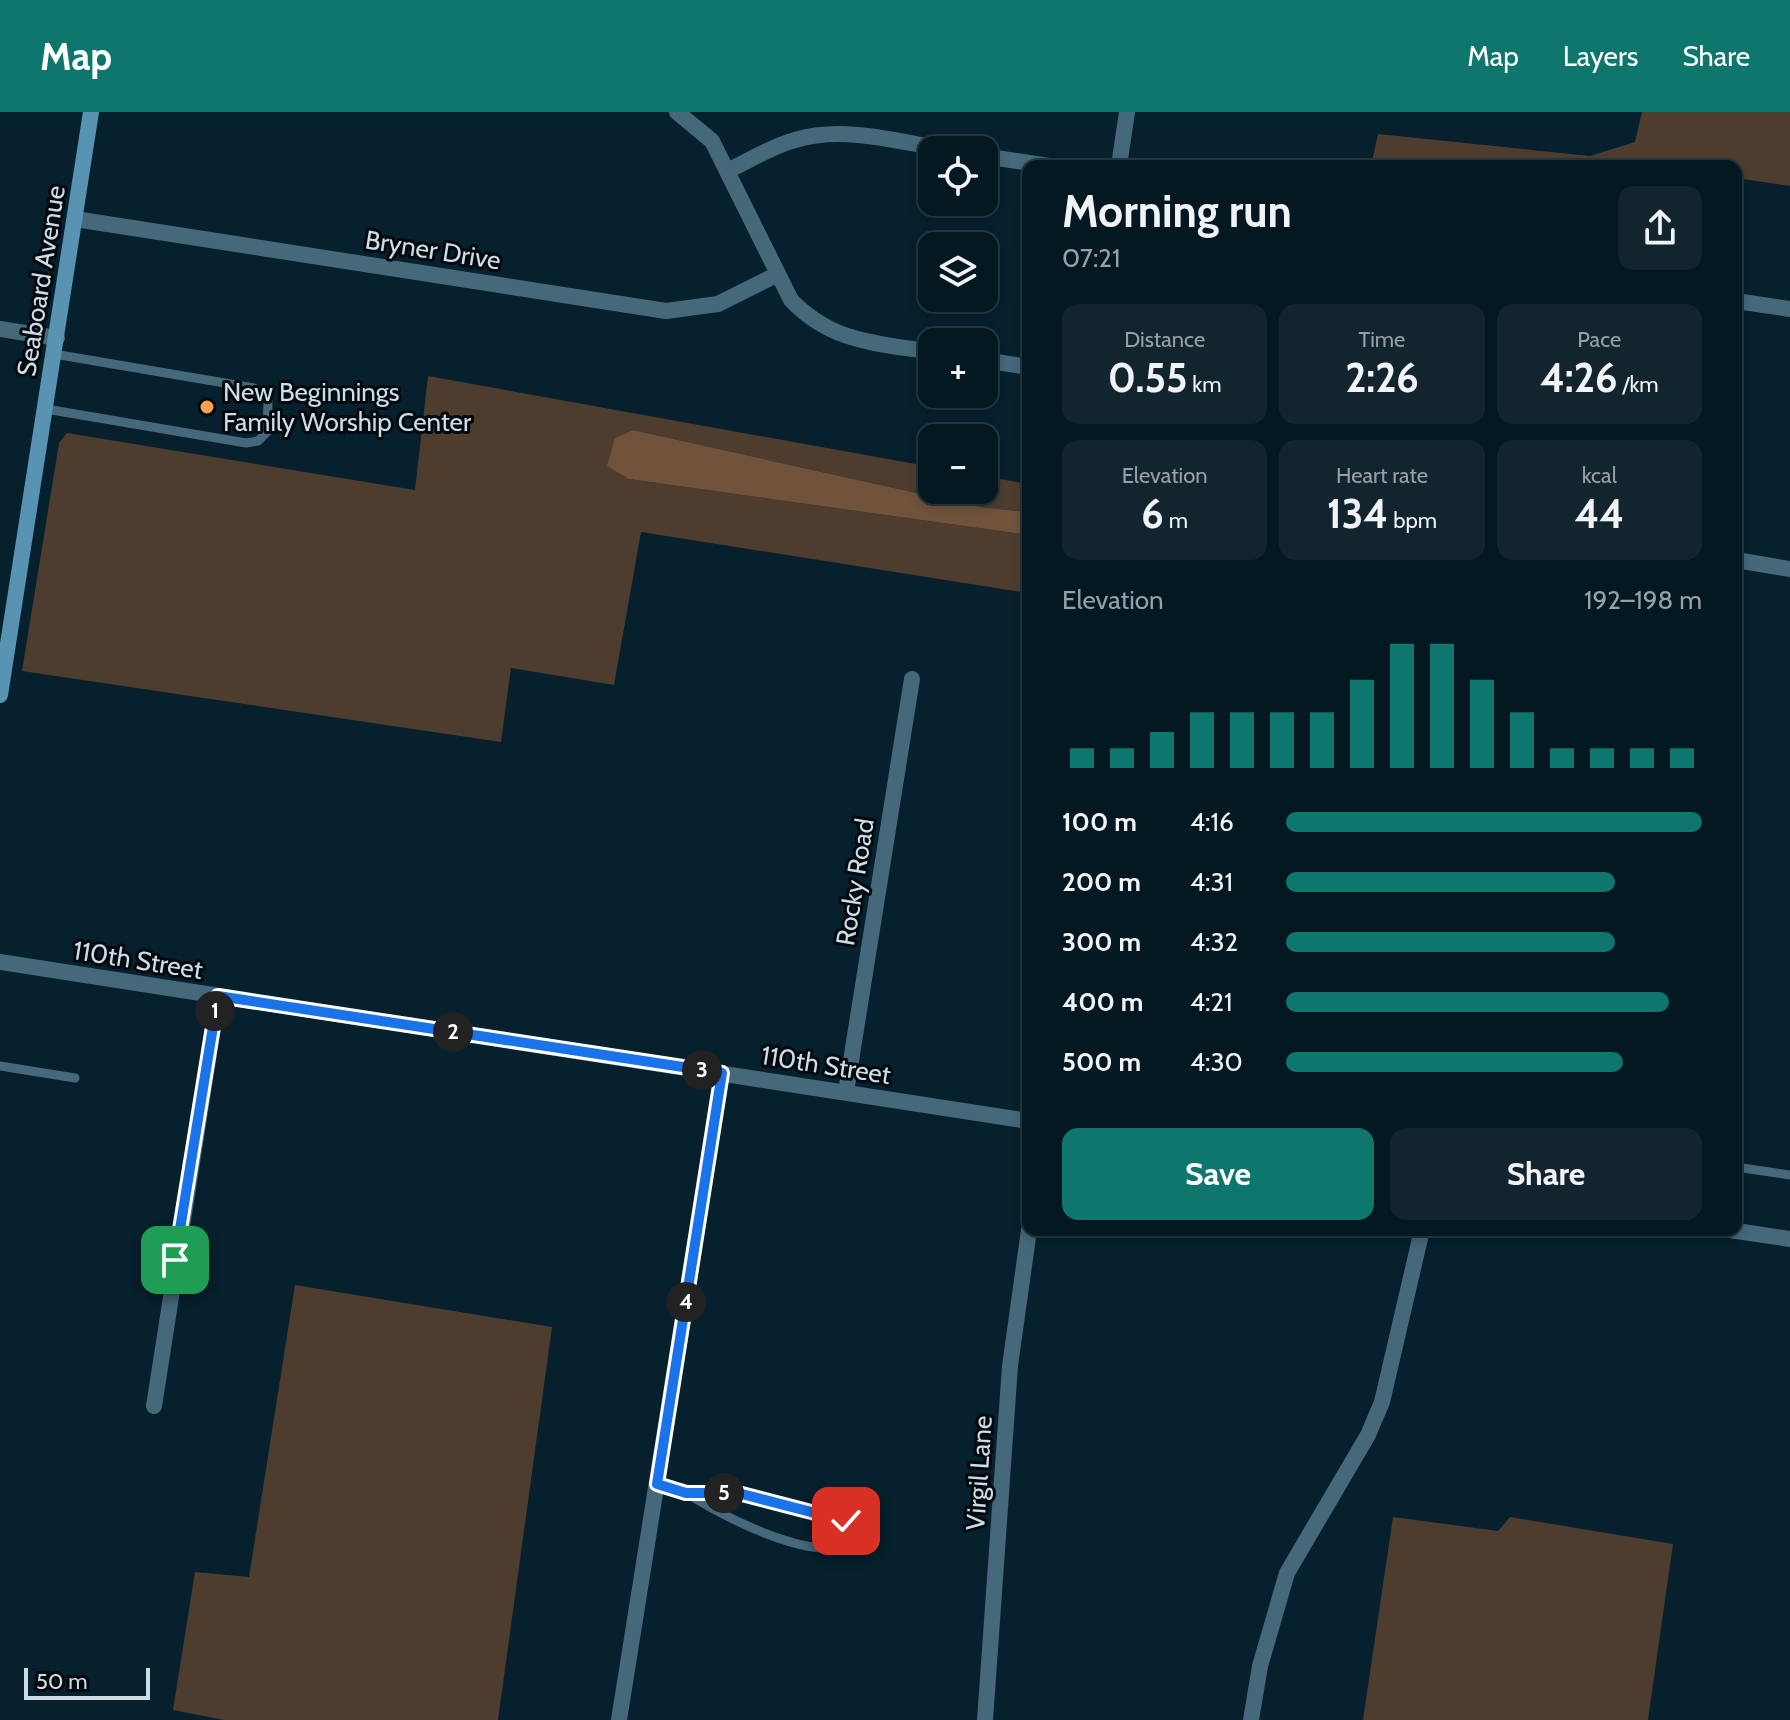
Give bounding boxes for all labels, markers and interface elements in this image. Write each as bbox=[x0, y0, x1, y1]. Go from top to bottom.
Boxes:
text: Map bbox=[40, 33, 112, 80]
text: Map bbox=[1467, 39, 1519, 73]
text: Layers bbox=[1563, 39, 1638, 73]
text: Share bbox=[1682, 39, 1750, 73]
map controls bbox=[918, 136, 998, 504]
button: locate bbox=[918, 136, 998, 216]
street label: Seaboard Avenue bbox=[10, 183, 72, 379]
text: Morning run bbox=[1062, 185, 1292, 238]
button: share bbox=[1618, 186, 1702, 270]
street label: Bryner Drive bbox=[363, 223, 503, 277]
button: layers bbox=[918, 232, 998, 312]
text: 07:21 bbox=[1062, 242, 1120, 274]
text: Distance bbox=[1124, 326, 1205, 353]
text: Time bbox=[1359, 326, 1405, 353]
text: Pace bbox=[1577, 326, 1621, 353]
button: + bbox=[918, 328, 998, 408]
text: 0.55 bbox=[1108, 353, 1187, 402]
text: 2:26 bbox=[1345, 353, 1419, 402]
text: 4:26 bbox=[1540, 353, 1617, 402]
text: km bbox=[1187, 371, 1222, 398]
text: /km bbox=[1617, 371, 1659, 398]
place label: New Beginnings Family Worship Center bbox=[223, 376, 472, 438]
marker: New Beginnings Family Worship Center bbox=[198, 398, 216, 416]
button: − bbox=[918, 424, 998, 504]
text: Elevation bbox=[1122, 462, 1208, 489]
text: Heart rate bbox=[1336, 462, 1428, 489]
text: kcal bbox=[1582, 462, 1617, 489]
text: 6 bbox=[1141, 489, 1164, 538]
text: 134 bbox=[1327, 489, 1388, 538]
text: 44 bbox=[1574, 489, 1624, 538]
text: m bbox=[1164, 507, 1188, 534]
text: bpm bbox=[1388, 507, 1437, 534]
text: Elevation bbox=[1062, 584, 1164, 616]
text: 192–198 m bbox=[1584, 584, 1702, 616]
text: 100 m bbox=[1062, 806, 1137, 838]
text: 4:16 bbox=[1190, 806, 1234, 838]
street label: Rocky Road bbox=[829, 816, 881, 948]
text: 200 m bbox=[1062, 866, 1141, 898]
text: 4:31 bbox=[1190, 866, 1233, 898]
text: 300 m bbox=[1062, 926, 1141, 958]
text: 4:32 bbox=[1190, 926, 1238, 958]
street label: 110th Street bbox=[71, 934, 205, 986]
text: 400 m bbox=[1062, 986, 1143, 1018]
text: 4:21 bbox=[1190, 986, 1233, 1018]
pin: 1 bbox=[195, 991, 235, 1031]
text: 1 bbox=[211, 997, 219, 1024]
pin: 2 bbox=[433, 1012, 473, 1052]
text: 2 bbox=[447, 1018, 459, 1045]
street label: 110th Street bbox=[759, 1039, 893, 1091]
text: 500 m bbox=[1062, 1046, 1141, 1078]
text: 4:30 bbox=[1190, 1046, 1243, 1078]
pin: 3 bbox=[682, 1050, 722, 1090]
text: 3 bbox=[696, 1056, 708, 1083]
button: Save bbox=[1062, 1128, 1374, 1220]
button: Share bbox=[1390, 1128, 1702, 1220]
pin bbox=[141, 1226, 209, 1294]
icon: arrive bbox=[153, 1238, 197, 1282]
pin: 4 bbox=[666, 1282, 706, 1322]
text: 4 bbox=[679, 1288, 693, 1315]
street label: Virgil Lane bbox=[959, 1415, 999, 1531]
pin: 5 bbox=[704, 1473, 744, 1513]
text: 5 bbox=[718, 1479, 730, 1506]
pin bbox=[812, 1487, 880, 1555]
icon: check bbox=[824, 1499, 868, 1543]
scale bar bbox=[24, 1664, 150, 1700]
text: 50 m bbox=[36, 1668, 88, 1695]

